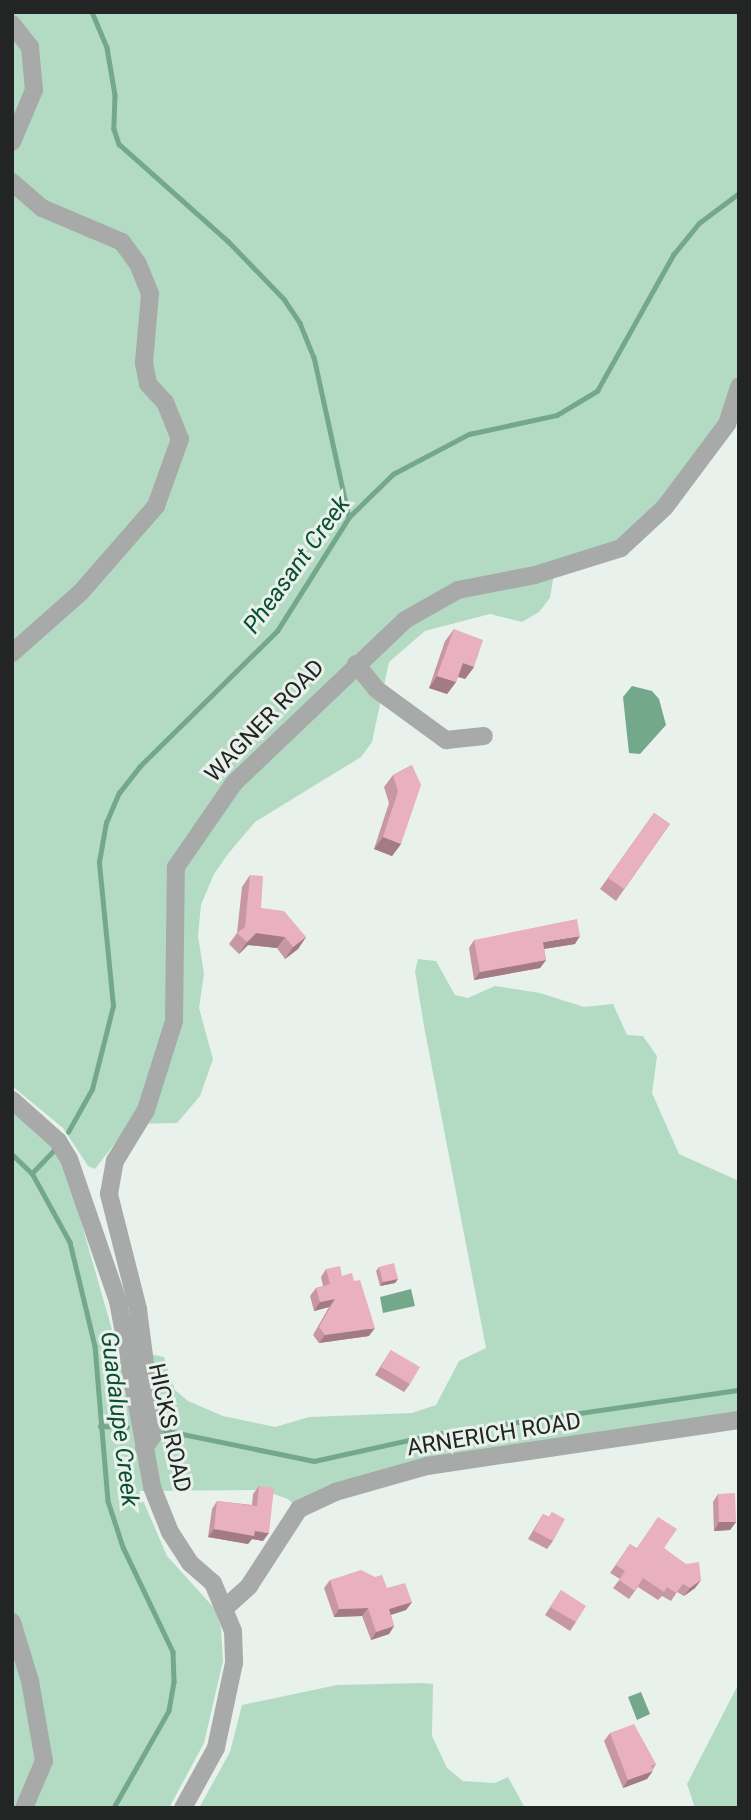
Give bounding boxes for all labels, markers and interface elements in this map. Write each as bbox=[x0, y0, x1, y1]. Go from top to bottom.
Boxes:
water label: Pheasant Creek bbox=[237, 491, 357, 639]
street label: WAGNER ROAD bbox=[200, 654, 330, 788]
water label: Guadalupe Creek bbox=[94, 1330, 144, 1508]
street label: HICKS ROAD bbox=[142, 1361, 196, 1495]
street label: ARNERICH ROAD bbox=[405, 1408, 583, 1462]

